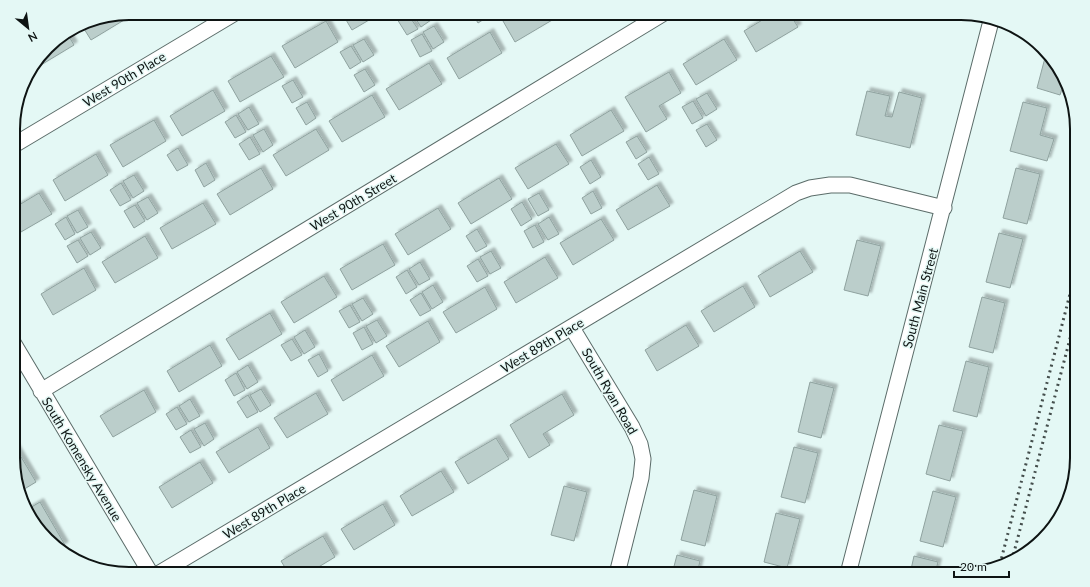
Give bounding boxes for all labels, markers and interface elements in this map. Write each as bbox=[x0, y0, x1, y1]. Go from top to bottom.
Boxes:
north arrow bbox=[8, 8, 48, 48]
text: N bbox=[26, 29, 40, 45]
street label: West 90th Place bbox=[80, 48, 168, 110]
street label: West 90th Street bbox=[307, 170, 399, 234]
street label: South Main Street bbox=[899, 246, 941, 350]
street label: West 89th Place bbox=[498, 314, 586, 376]
street label: South Ryan Road bbox=[579, 345, 641, 437]
street label: South Komensky Avenue bbox=[39, 394, 125, 524]
street label: West 89th Place bbox=[220, 480, 308, 542]
scale bar bbox=[954, 553, 1009, 579]
text: 20 m bbox=[960, 559, 987, 574]

